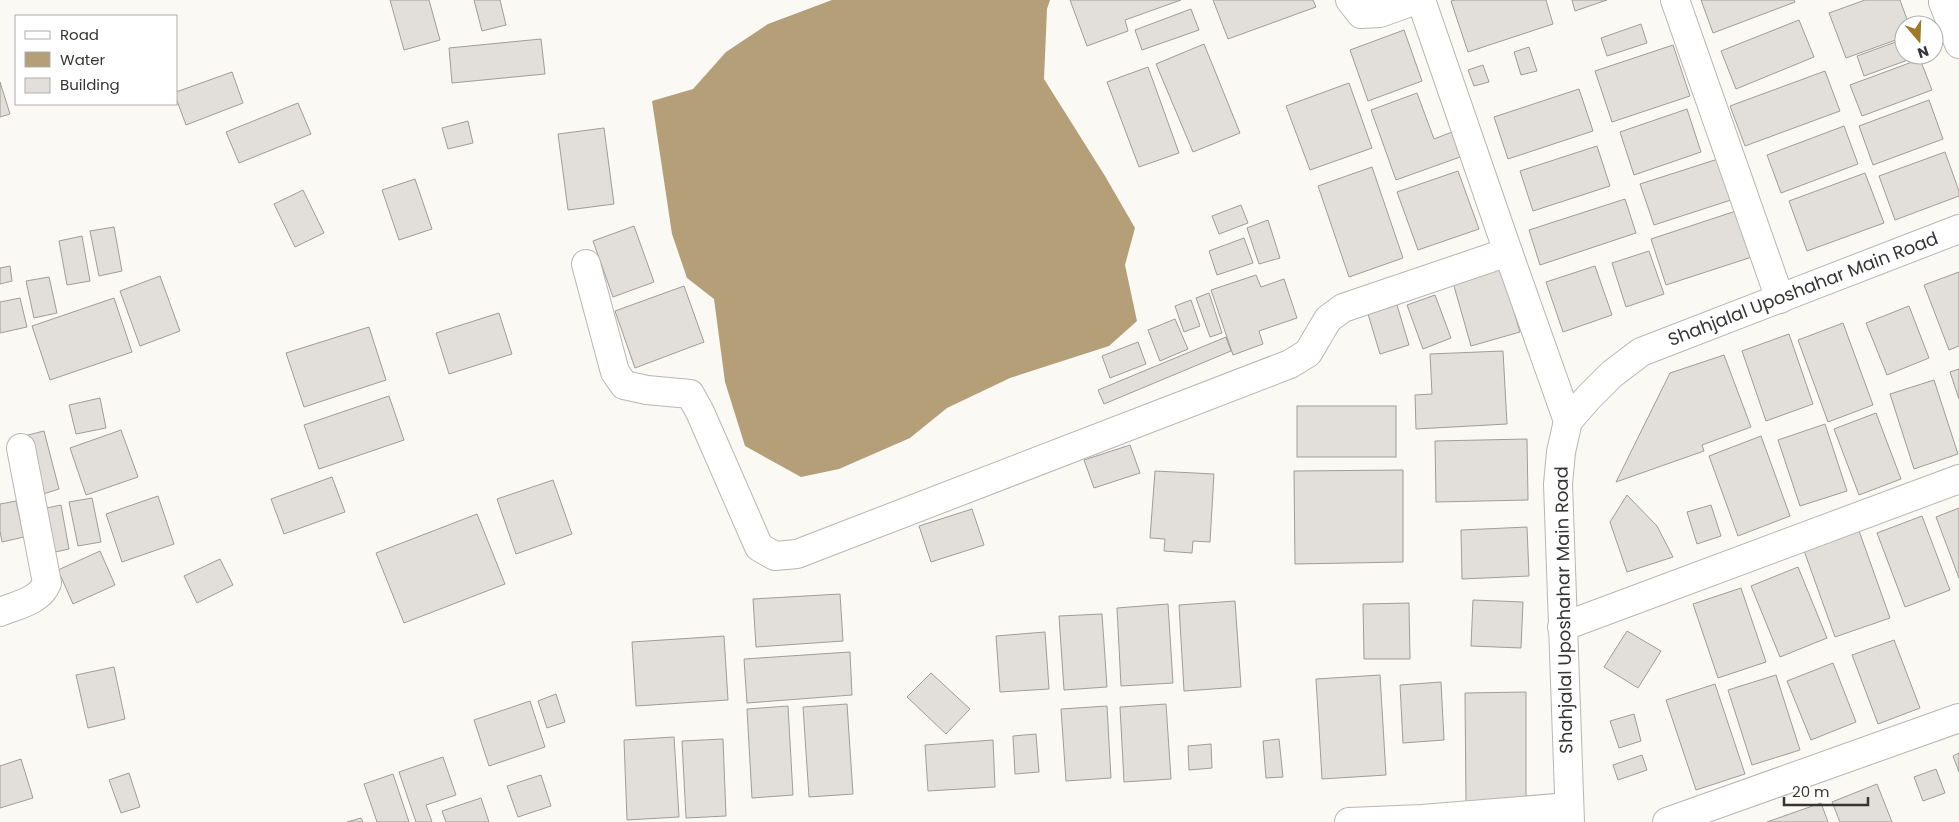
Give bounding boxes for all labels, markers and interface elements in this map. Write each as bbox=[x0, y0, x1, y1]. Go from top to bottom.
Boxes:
legend bbox=[15, 15, 178, 105]
north arrow bbox=[1894, 15, 1944, 65]
text: Road bbox=[60, 24, 99, 45]
text: N bbox=[1915, 41, 1931, 63]
text: Water bbox=[60, 49, 106, 70]
text: Building bbox=[60, 74, 120, 95]
street label: Shahjalal Uposhahar Main Road bbox=[1664, 225, 1942, 352]
street label: Shahjalal Uposhahar Main Road bbox=[1548, 466, 1579, 754]
scale bar bbox=[1784, 774, 1868, 806]
text: 20 m bbox=[1792, 781, 1830, 802]

